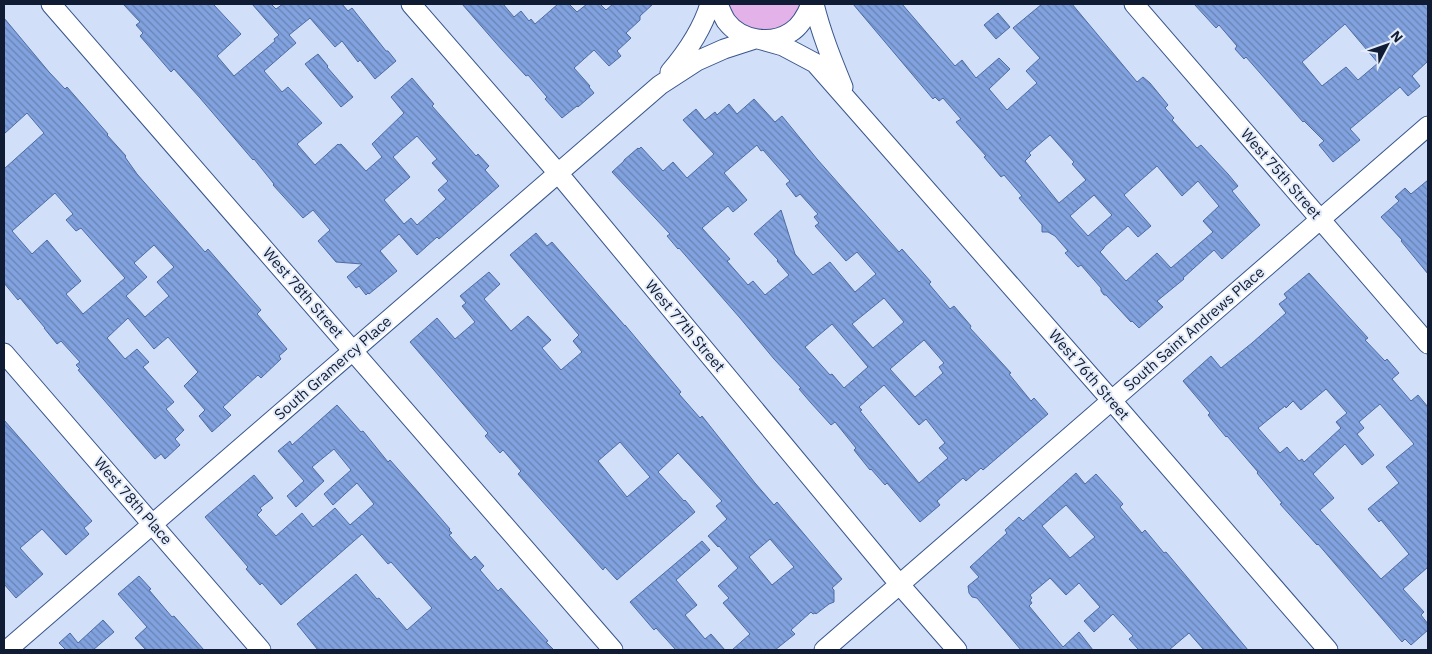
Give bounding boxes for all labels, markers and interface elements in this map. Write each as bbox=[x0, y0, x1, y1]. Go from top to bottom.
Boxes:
north arrow bbox=[1362, 20, 1412, 70]
text: N bbox=[1387, 27, 1407, 46]
street label: West 75th Street bbox=[1237, 124, 1326, 223]
street label: West 78th Street bbox=[259, 243, 348, 342]
street label: South Saint Andrews Place bbox=[1119, 262, 1268, 395]
street label: West 77th Street bbox=[642, 276, 729, 375]
street label: South Gramercy Place bbox=[270, 312, 395, 424]
street label: West 76th Street bbox=[1045, 325, 1134, 424]
street label: West 78th Place bbox=[90, 453, 176, 548]

